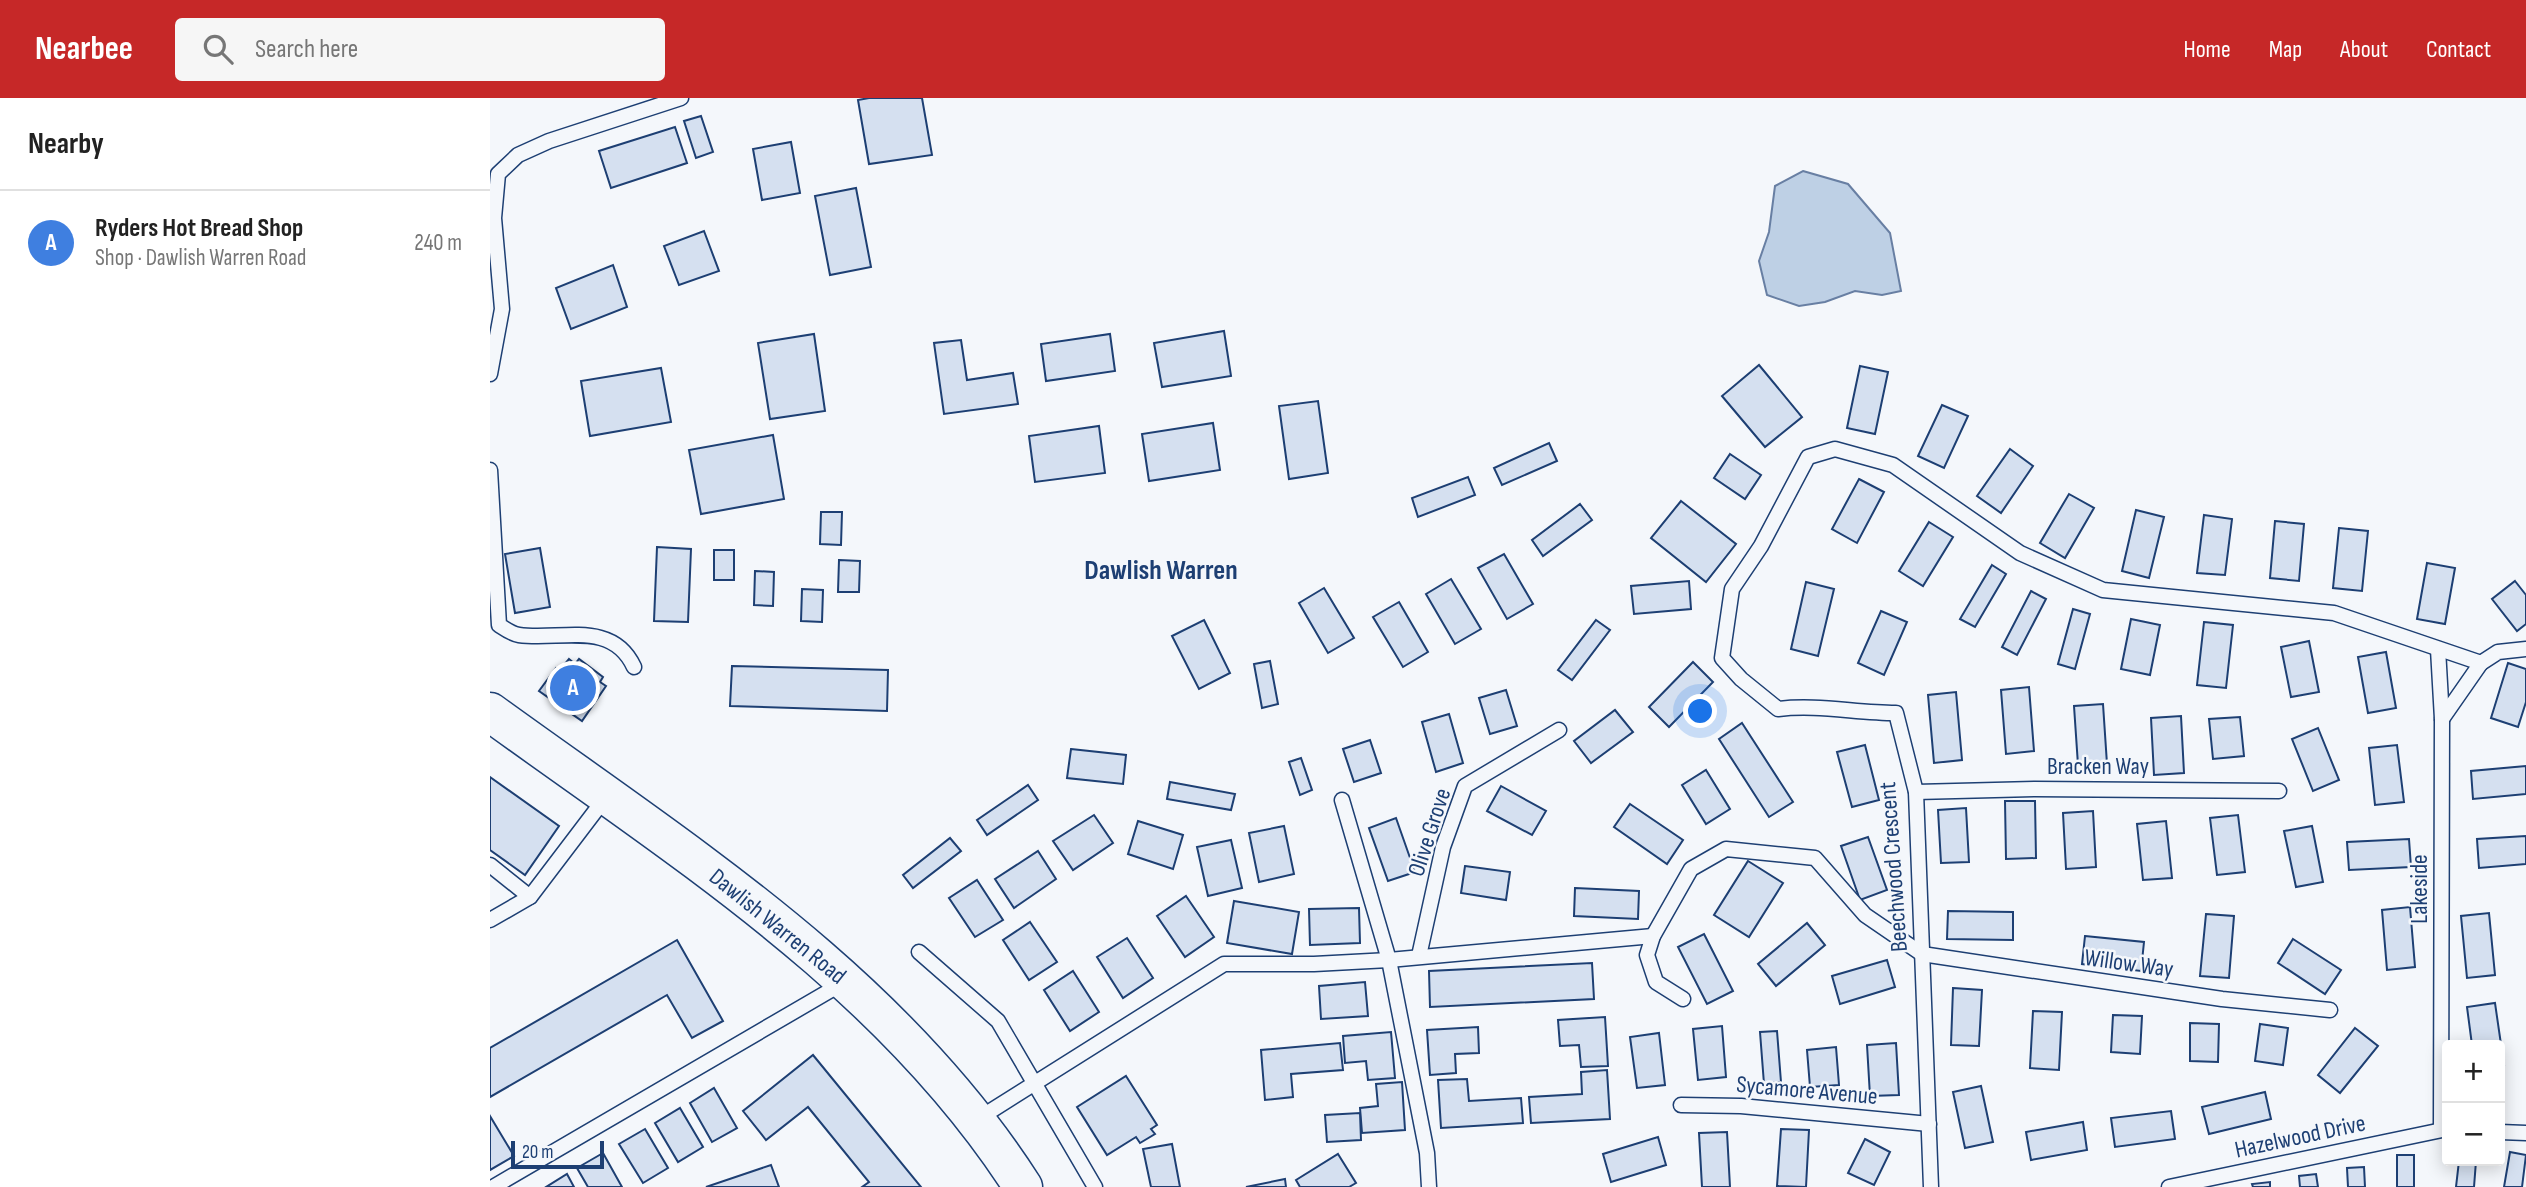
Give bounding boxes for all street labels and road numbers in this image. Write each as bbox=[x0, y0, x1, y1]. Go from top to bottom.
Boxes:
street label: Bracken Way bbox=[2047, 752, 2149, 781]
street label: Beechwood Crescent bbox=[1873, 781, 1914, 953]
street label: Olive Grove bbox=[1402, 784, 1457, 880]
street label: Lakeside bbox=[2405, 854, 2434, 924]
street label: Dawlish Warren Road bbox=[703, 862, 852, 990]
street label: Willow Way bbox=[2083, 943, 2175, 984]
street label: Sycamore Avenue bbox=[1735, 1070, 1879, 1111]
street label: Hazelwood Drive bbox=[2232, 1108, 2368, 1164]

